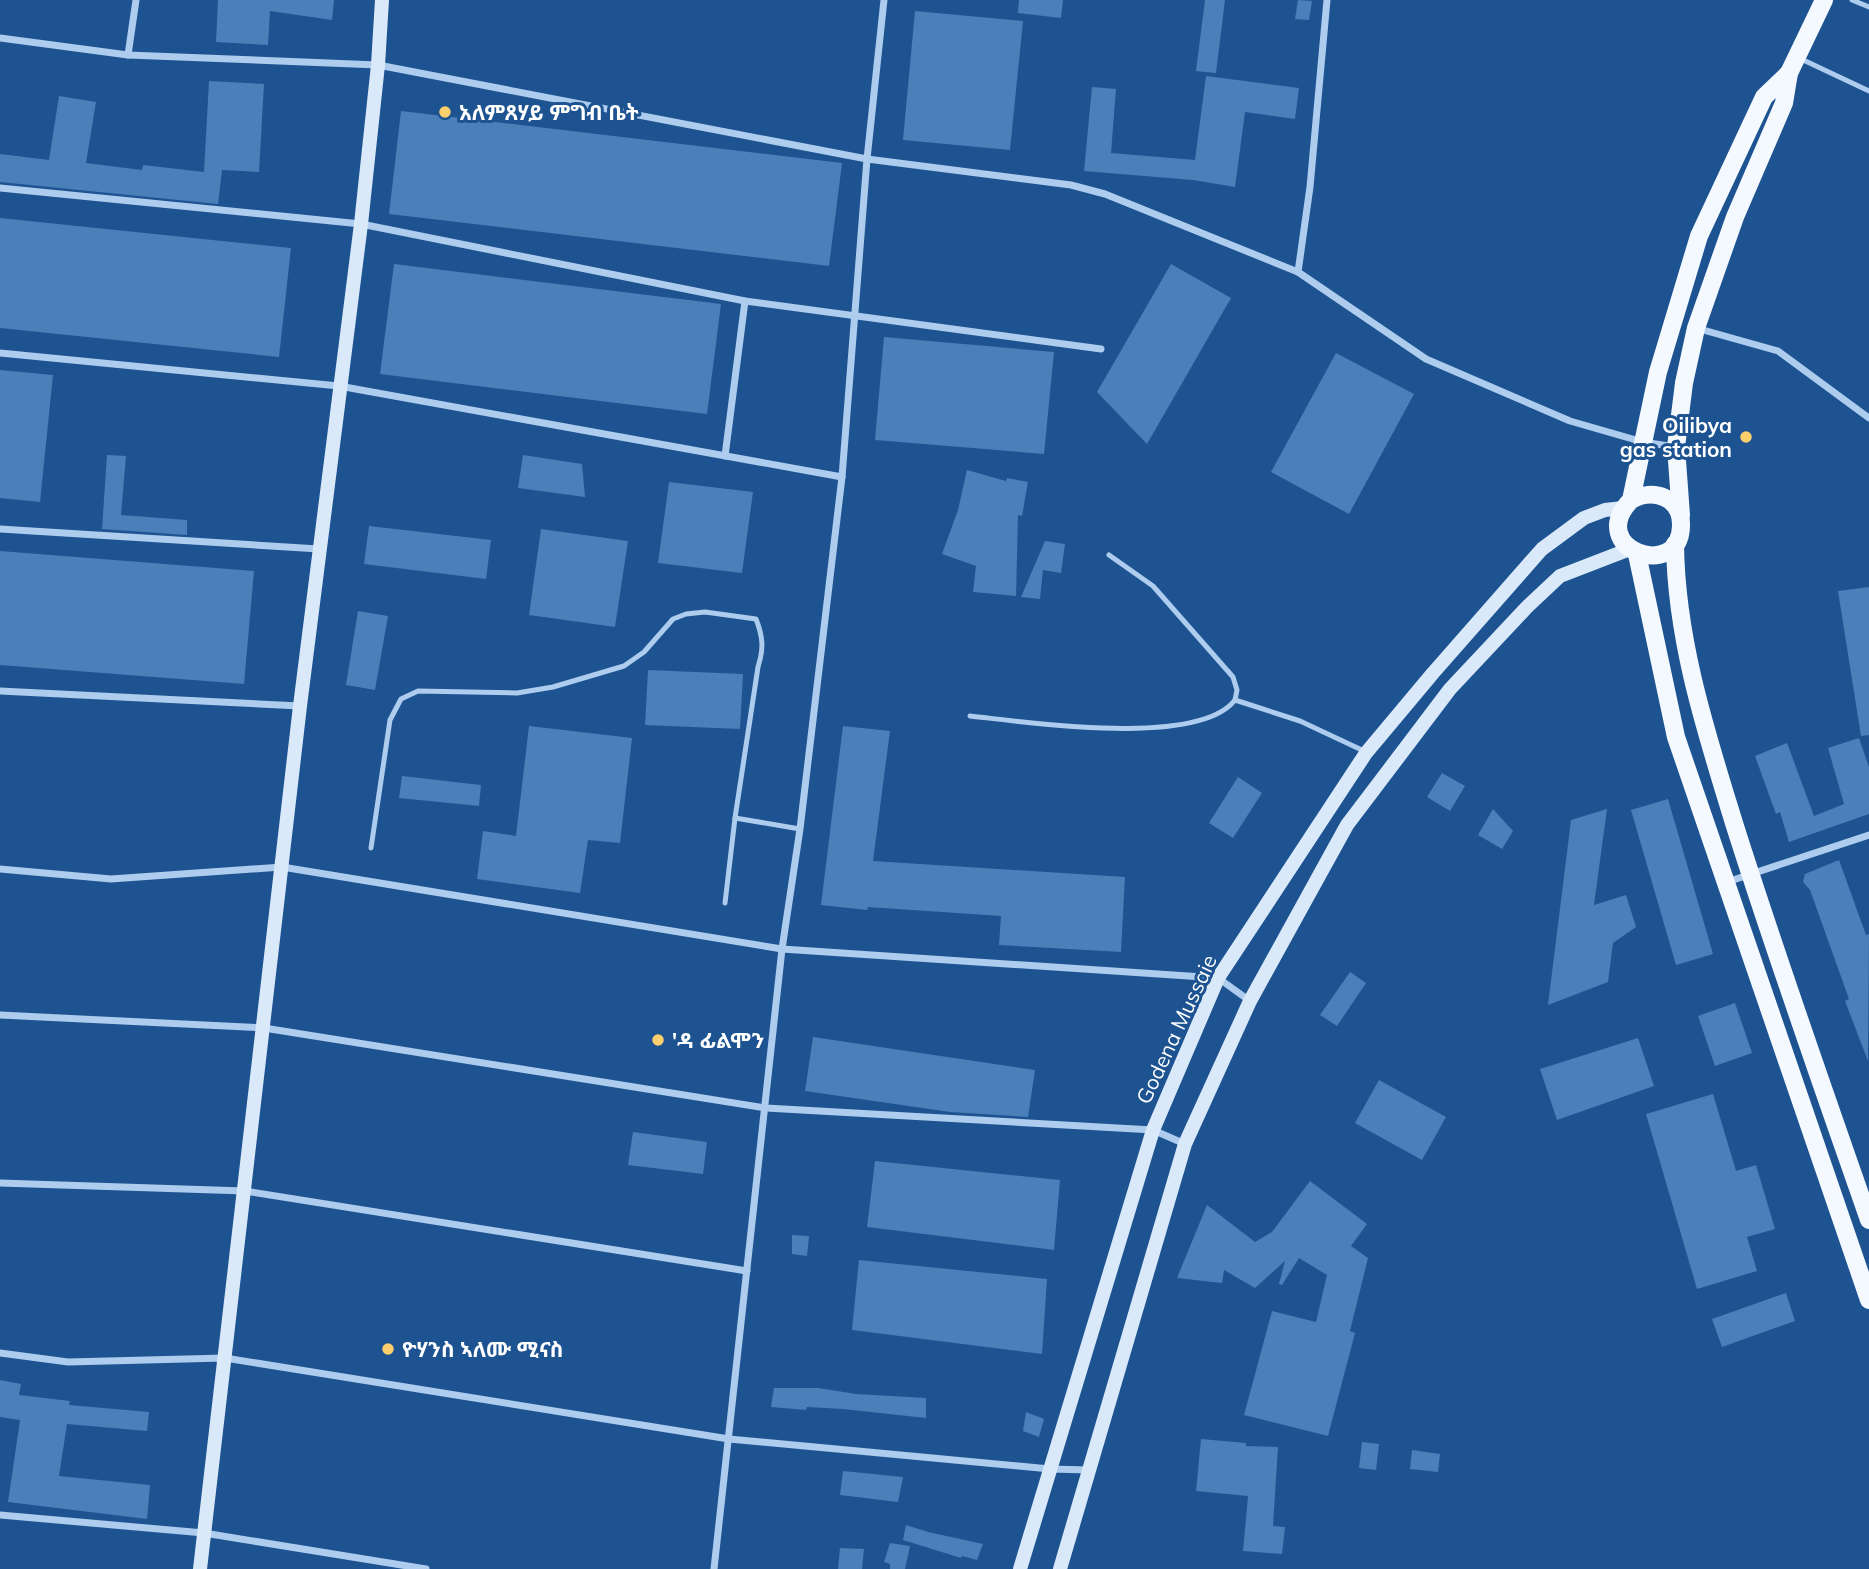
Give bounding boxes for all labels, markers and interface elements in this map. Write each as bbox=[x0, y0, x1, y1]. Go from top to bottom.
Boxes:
place label: አለምጸሃይ ምግብ ቤት bbox=[459, 99, 639, 125]
marker: አለምጸሃይ ምግብ ቤት bbox=[437, 104, 453, 120]
place label: Oilibya gas station bbox=[1620, 412, 1732, 462]
marker: Oilibya gas station bbox=[1738, 429, 1754, 445]
street label: Godena Mussaie bbox=[1130, 950, 1222, 1108]
place label: 'ዳ ፊልሞን bbox=[672, 1027, 764, 1053]
marker: 'ዳ ፊልሞን bbox=[650, 1032, 666, 1048]
place label: ዮሃንስ ኣለሙ ሚናስ bbox=[402, 1336, 563, 1362]
marker: ዮሃንስ ኣለሙ ሚናስ bbox=[380, 1341, 396, 1357]

